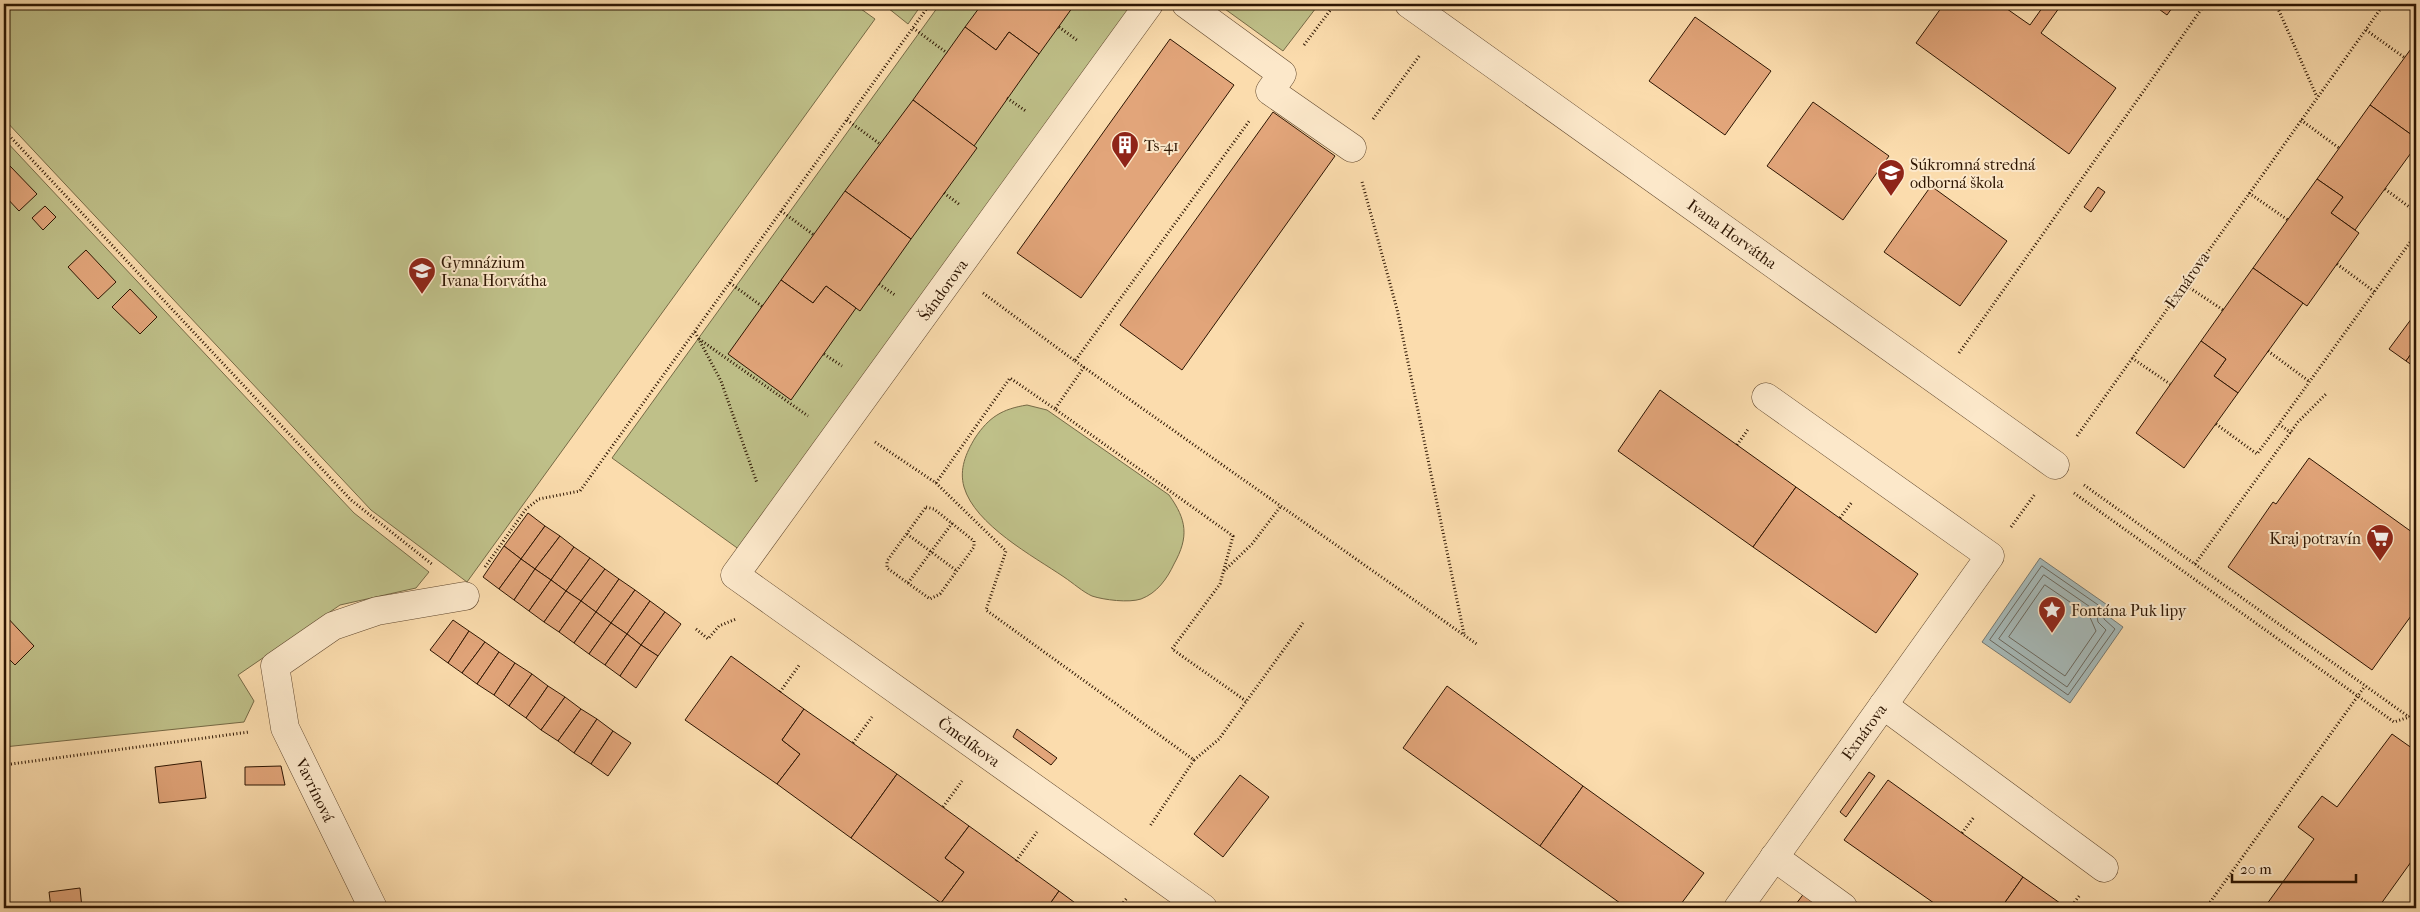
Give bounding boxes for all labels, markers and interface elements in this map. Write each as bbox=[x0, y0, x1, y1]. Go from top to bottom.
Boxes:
building icon: Ts-41 bbox=[1110, 130, 1140, 169]
place label: Ts-41 bbox=[1144, 136, 1179, 155]
place label: Súkromná stredná odborná škola bbox=[1910, 155, 2036, 192]
school or university icon: Súkromná stredná odborná škola bbox=[1876, 158, 1906, 197]
street label: Ivana Horvátha bbox=[1684, 195, 1781, 273]
street label: Exnárova bbox=[2161, 248, 2214, 312]
place label: Gymnázium Ivana Horvátha bbox=[441, 253, 548, 290]
street label: Šándorova bbox=[914, 254, 972, 324]
school or university icon: Gymnázium Ivana Horvátha bbox=[407, 256, 437, 295]
supermarket icon: Kraj potravín bbox=[2365, 523, 2395, 562]
place label: Kraj potravín bbox=[2269, 529, 2362, 548]
place icon: Fontána Puk lipy bbox=[2037, 595, 2067, 634]
place label: Fontána Puk lipy bbox=[2071, 601, 2187, 620]
street label: Exnárova bbox=[1837, 700, 1891, 764]
street label: Čmelíkova bbox=[934, 712, 1005, 771]
street label: Vavrínová bbox=[291, 754, 339, 825]
scale bar bbox=[2232, 852, 2356, 884]
text: 20 m bbox=[2240, 860, 2272, 878]

